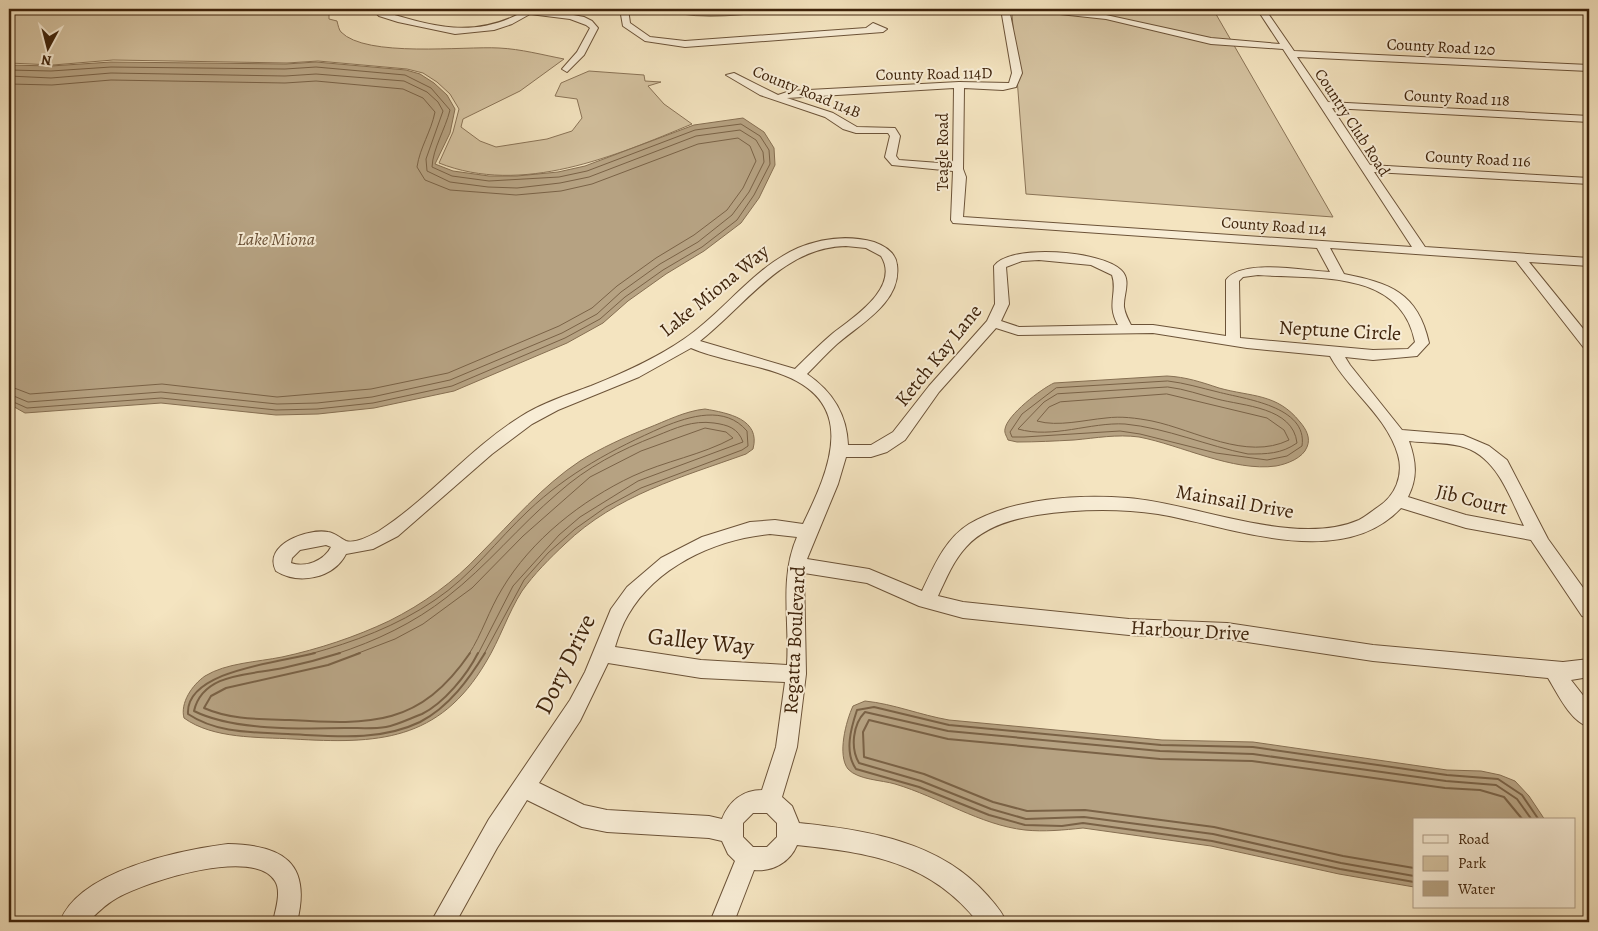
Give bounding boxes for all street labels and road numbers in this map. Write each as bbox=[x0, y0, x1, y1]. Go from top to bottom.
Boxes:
street label: County Road 120 bbox=[1386, 33, 1496, 61]
street label: County Road 114B bbox=[749, 60, 864, 124]
street label: County Road 114D bbox=[876, 62, 992, 86]
street label: Country Club Road bbox=[1309, 64, 1395, 181]
street label: County Road 118 bbox=[1404, 84, 1510, 112]
street label: Teagle Road bbox=[932, 113, 954, 191]
street label: County Road 116 bbox=[1425, 145, 1531, 173]
street label: County Road 114 bbox=[1221, 211, 1327, 241]
street label: Lake Miona Way bbox=[654, 237, 775, 343]
street label: Ketch Kay Lane bbox=[889, 299, 988, 412]
street label: Neptune Circle bbox=[1278, 314, 1402, 347]
street label: Mainsail Drive bbox=[1174, 478, 1296, 525]
street label: Jib Court bbox=[1433, 478, 1511, 522]
street label: Regatta Boulevard bbox=[777, 565, 812, 715]
street label: Dory Drive bbox=[527, 609, 603, 719]
street label: Harbour Drive bbox=[1130, 614, 1250, 647]
street label: Galley Way bbox=[646, 620, 756, 663]

